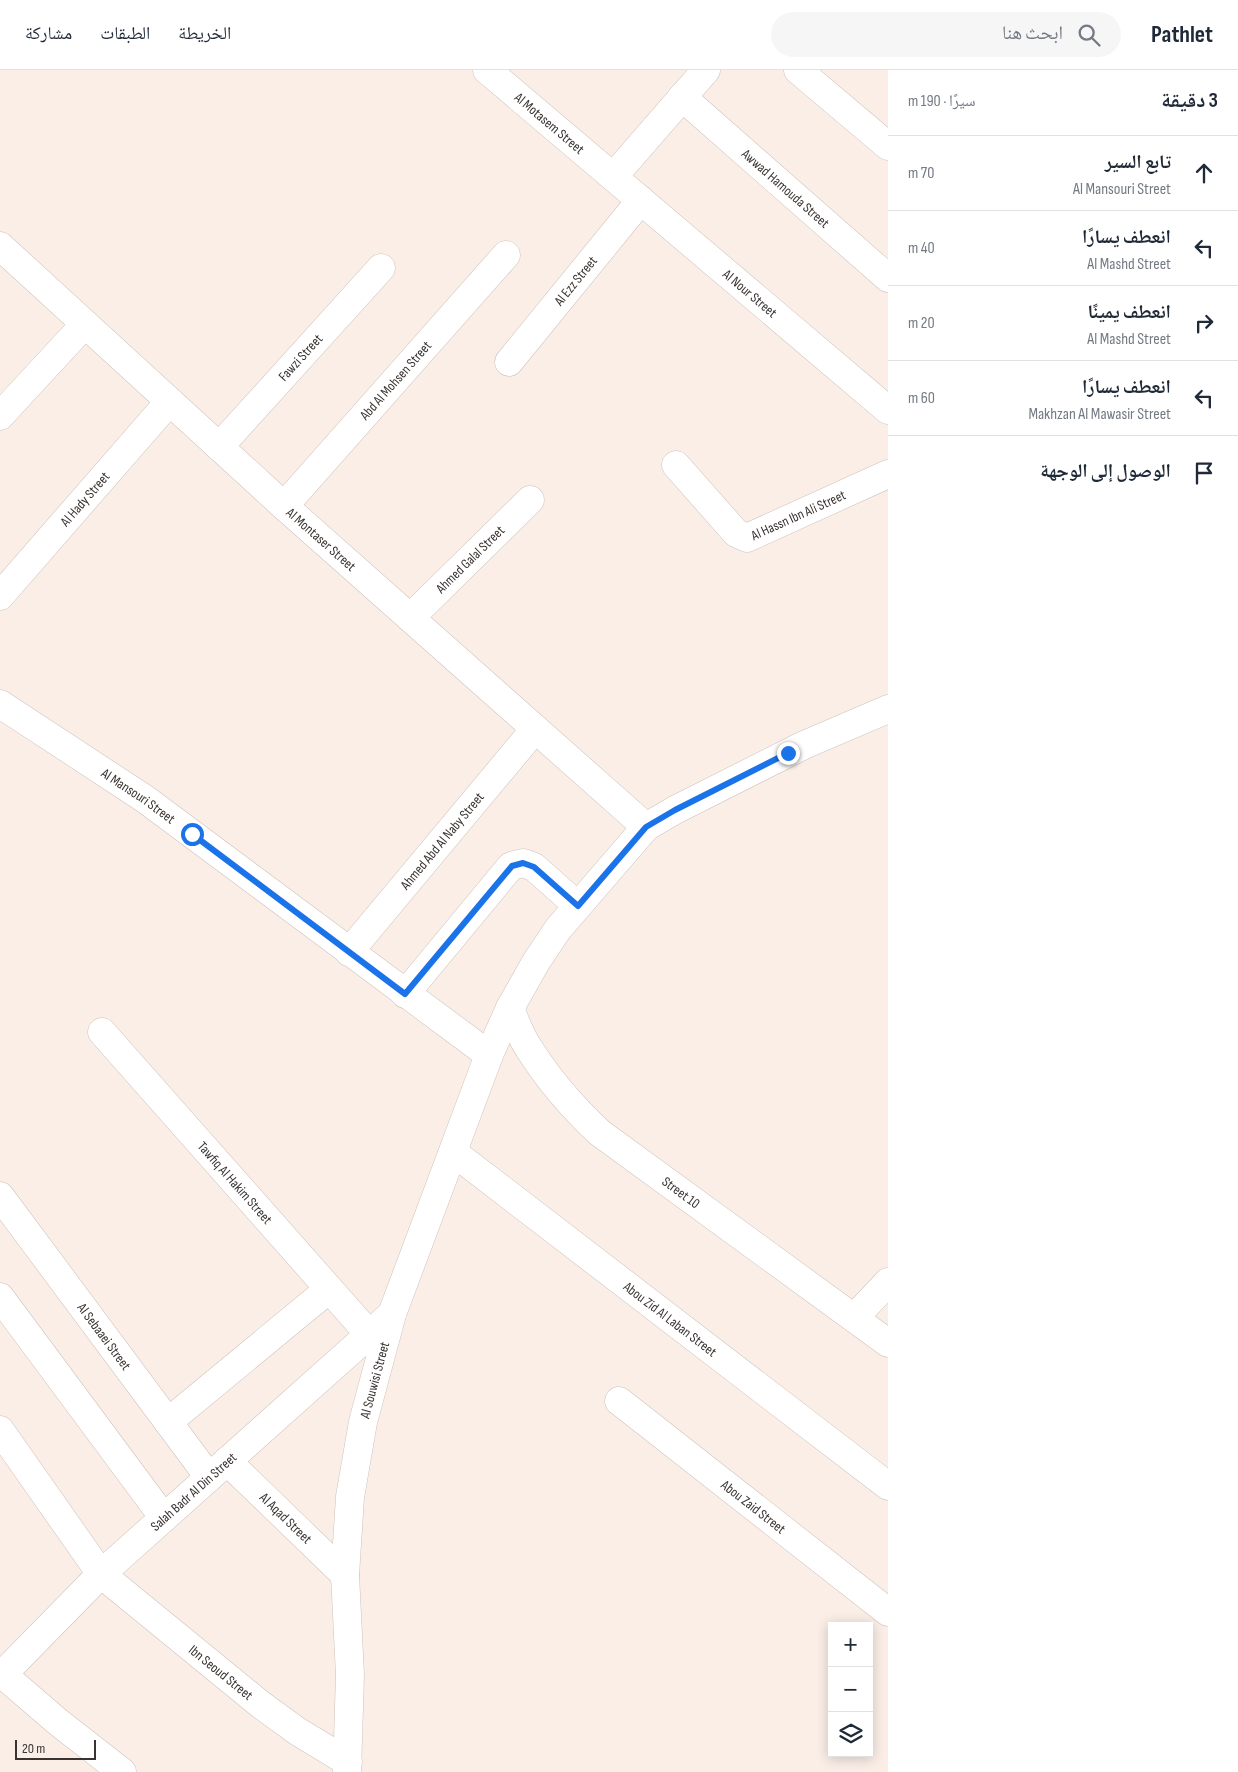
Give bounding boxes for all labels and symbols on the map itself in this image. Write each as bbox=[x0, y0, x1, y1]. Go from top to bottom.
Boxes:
street label: Al Motasem Street bbox=[510, 88, 588, 157]
street label: Awwad Hamouda Street bbox=[738, 144, 833, 231]
street label: Al Ezz Street bbox=[550, 252, 600, 309]
street label: Al Nour Street bbox=[719, 265, 781, 321]
street label: Fawzi Street bbox=[275, 330, 326, 384]
street label: Abd Al Mohsen Street bbox=[355, 337, 435, 424]
street label: Al Hady Street bbox=[56, 468, 113, 530]
street label: Al Hassn Ibn Ali Street bbox=[747, 486, 848, 544]
street label: Al Montaser Street bbox=[282, 503, 360, 574]
street label: Ahmed Galal Street bbox=[431, 522, 508, 597]
route end bbox=[777, 742, 800, 765]
street label: Al Mansouri Street bbox=[97, 764, 179, 827]
street label: Ahmed Abd Al Naby Street bbox=[396, 789, 487, 894]
route start bbox=[181, 823, 204, 846]
street label: Tawfiq Al Hakim Street bbox=[194, 1138, 276, 1227]
street label: Street 10 bbox=[659, 1173, 704, 1212]
street label: Abou Zid Al Laban Street bbox=[620, 1277, 720, 1360]
street label: Al Sebaaei Street bbox=[73, 1299, 135, 1373]
street label: Al Souwisi Street bbox=[356, 1340, 393, 1421]
street label: Salah Badr Al Din Street bbox=[147, 1449, 240, 1534]
street label: Abou Zaid Street bbox=[717, 1475, 789, 1537]
street label: Al Aqad Street bbox=[256, 1488, 316, 1547]
street label: Ibn Seoud Street bbox=[186, 1641, 257, 1703]
scale bar bbox=[15, 1737, 96, 1760]

